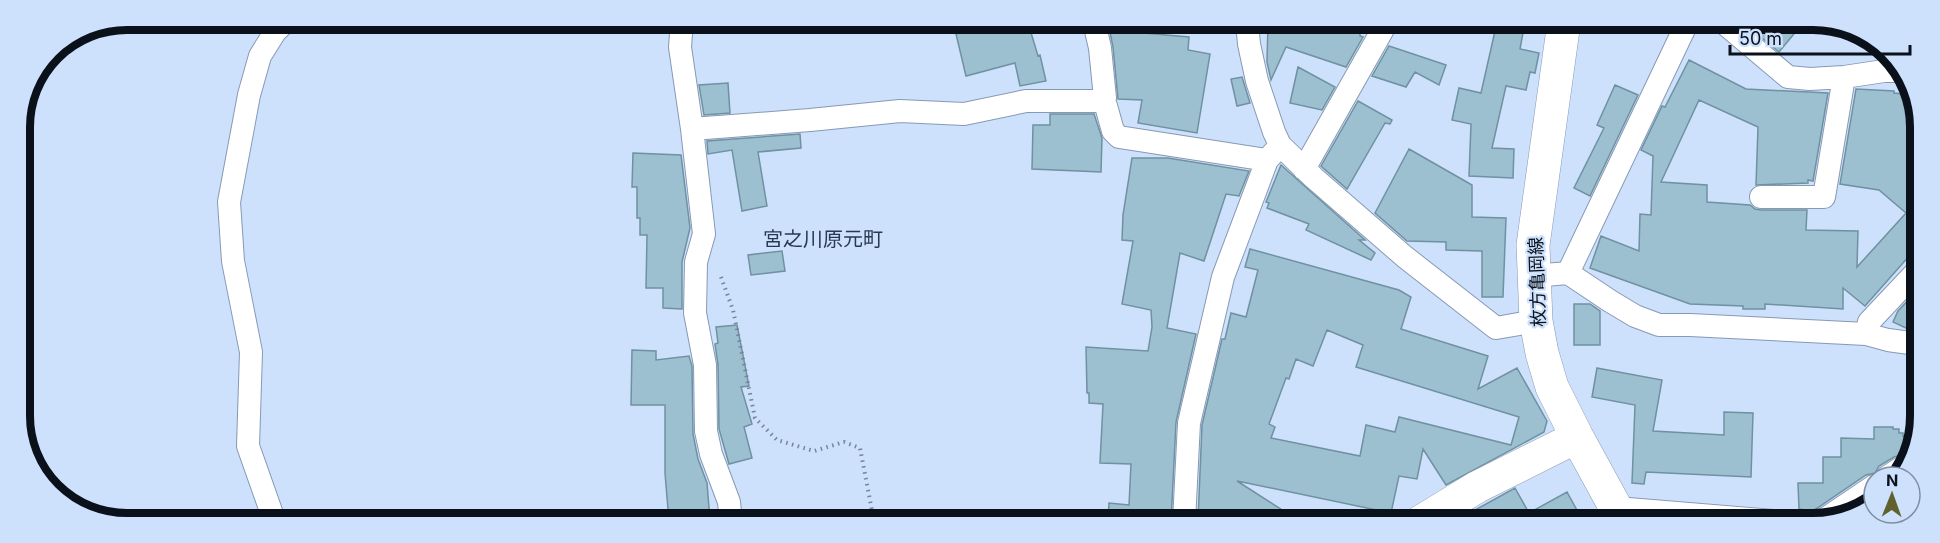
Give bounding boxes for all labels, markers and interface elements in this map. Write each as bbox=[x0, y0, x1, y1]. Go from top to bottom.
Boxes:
scale bar bbox=[1730, 18, 1910, 56]
text: 50 m bbox=[1739, 28, 1782, 49]
district label: 宮之川原元町 bbox=[763, 227, 883, 251]
street label: 枚方亀岡線 bbox=[1525, 237, 1549, 327]
north arrow bbox=[1862, 465, 1922, 525]
text: N bbox=[1886, 470, 1899, 490]

